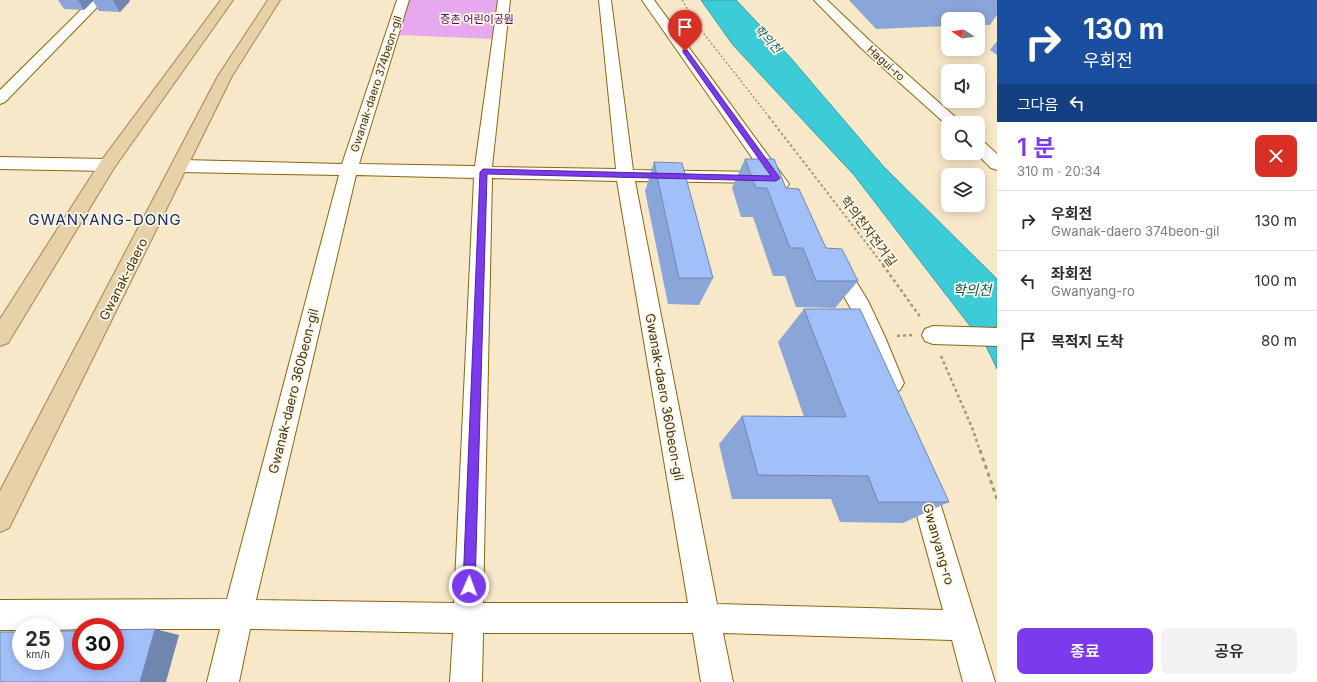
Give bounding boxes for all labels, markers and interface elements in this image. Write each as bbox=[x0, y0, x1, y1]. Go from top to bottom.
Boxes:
pin bbox=[668, 10, 702, 51]
park label: 증촌 어린이공원 bbox=[440, 12, 514, 26]
north arrow bbox=[941, 12, 985, 56]
map controls bbox=[941, 12, 985, 212]
text: 130 m bbox=[1083, 12, 1164, 46]
street label: Gwanak-daero 374beon-gil bbox=[347, 14, 405, 154]
icon: arrive bbox=[674, 16, 696, 38]
icon: right bbox=[1017, 16, 1069, 68]
water label: 학의천 bbox=[751, 22, 786, 58]
street label: Hagui-ro bbox=[864, 42, 908, 84]
text: 우회전 bbox=[1083, 50, 1133, 71]
button: sound bbox=[941, 64, 985, 108]
icon: left bbox=[1066, 92, 1088, 114]
text: 그다음 bbox=[1017, 95, 1058, 114]
button: search bbox=[941, 116, 985, 160]
text: 1 분 bbox=[1017, 133, 1055, 162]
button: close bbox=[1255, 135, 1297, 177]
text: 310 m · 20:34 bbox=[1017, 163, 1101, 179]
button: layers bbox=[941, 168, 985, 212]
street label: 학의천자전거길 bbox=[837, 193, 901, 269]
text: 우회전 bbox=[1051, 204, 1092, 223]
district label: GWANYANG-DONG bbox=[28, 210, 182, 229]
icon: right bbox=[1017, 210, 1039, 232]
text: 130 m bbox=[1255, 211, 1297, 230]
text: Gwanak-daero 374beon-gil bbox=[1051, 223, 1219, 239]
street label: Gwanak-daero bbox=[95, 235, 151, 323]
text: 좌회전 bbox=[1051, 264, 1092, 283]
icon: left bbox=[1017, 270, 1039, 292]
text: 100 m bbox=[1255, 271, 1297, 290]
water label: 학의천 bbox=[953, 281, 992, 298]
text: Gwanyang-ro bbox=[1051, 283, 1135, 299]
street label: Gwanak-daero 360beon-gil bbox=[265, 307, 321, 475]
street label: Gwanak-daero 360beon-gil bbox=[642, 312, 688, 482]
icon: arrive bbox=[1017, 330, 1039, 352]
text: 80 m bbox=[1261, 331, 1297, 350]
text: 목적지 도착 bbox=[1051, 332, 1124, 351]
street label: Gwanyang-ro bbox=[920, 502, 958, 587]
position arrow bbox=[448, 565, 490, 607]
speed limit sign: 30 bbox=[72, 618, 124, 670]
text: 25 bbox=[25, 627, 51, 651]
button: 종료 bbox=[1017, 628, 1153, 674]
button: 공유 bbox=[1161, 628, 1297, 674]
text: km/h bbox=[26, 648, 50, 660]

